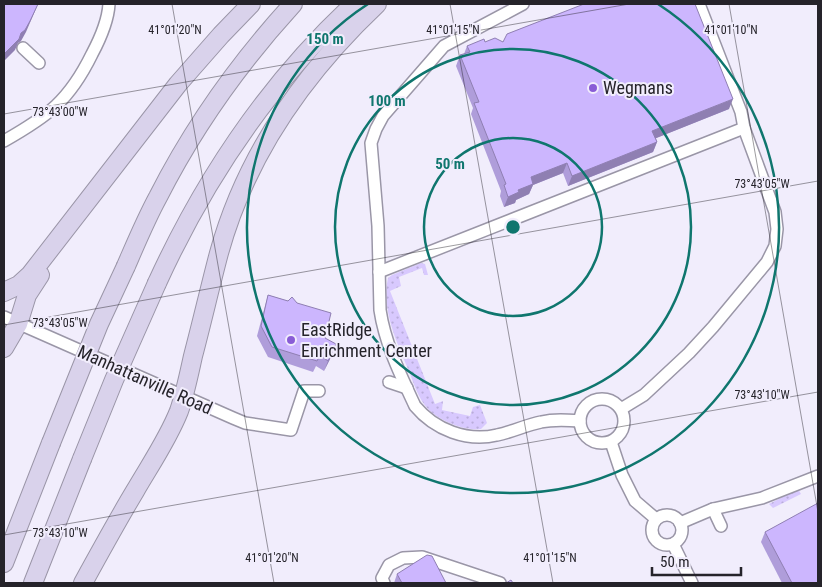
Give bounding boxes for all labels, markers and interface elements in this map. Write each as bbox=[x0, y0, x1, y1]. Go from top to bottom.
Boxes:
text: 41°01'20"N bbox=[148, 23, 202, 37]
text: 41°01'15"N bbox=[426, 23, 480, 37]
text: 41°01'10"N bbox=[704, 23, 758, 37]
text: 150 m bbox=[306, 30, 344, 48]
place label: Wegmans bbox=[603, 77, 673, 98]
marker: Wegmans bbox=[587, 82, 599, 94]
text: 100 m bbox=[368, 92, 406, 110]
text: 73°43'00"W bbox=[32, 105, 88, 119]
text: 50 m bbox=[435, 155, 465, 173]
text: 73°43'05"W bbox=[734, 177, 790, 191]
centre of rings bbox=[504, 218, 522, 236]
text: 73°43'05"W bbox=[32, 316, 88, 330]
place label: EastRidge Enrichment Center bbox=[301, 319, 433, 361]
marker: EastRidge Enrichment Center bbox=[285, 334, 297, 346]
street label: Manhattanville Road bbox=[75, 340, 216, 419]
text: 73°43'10"W bbox=[734, 388, 790, 402]
text: 73°43'10"W bbox=[32, 526, 88, 540]
scale bar bbox=[652, 544, 741, 576]
text: 41°01'20"N bbox=[245, 551, 299, 565]
text: 41°01'15"N bbox=[523, 551, 577, 565]
text: 50 m bbox=[660, 553, 690, 571]

